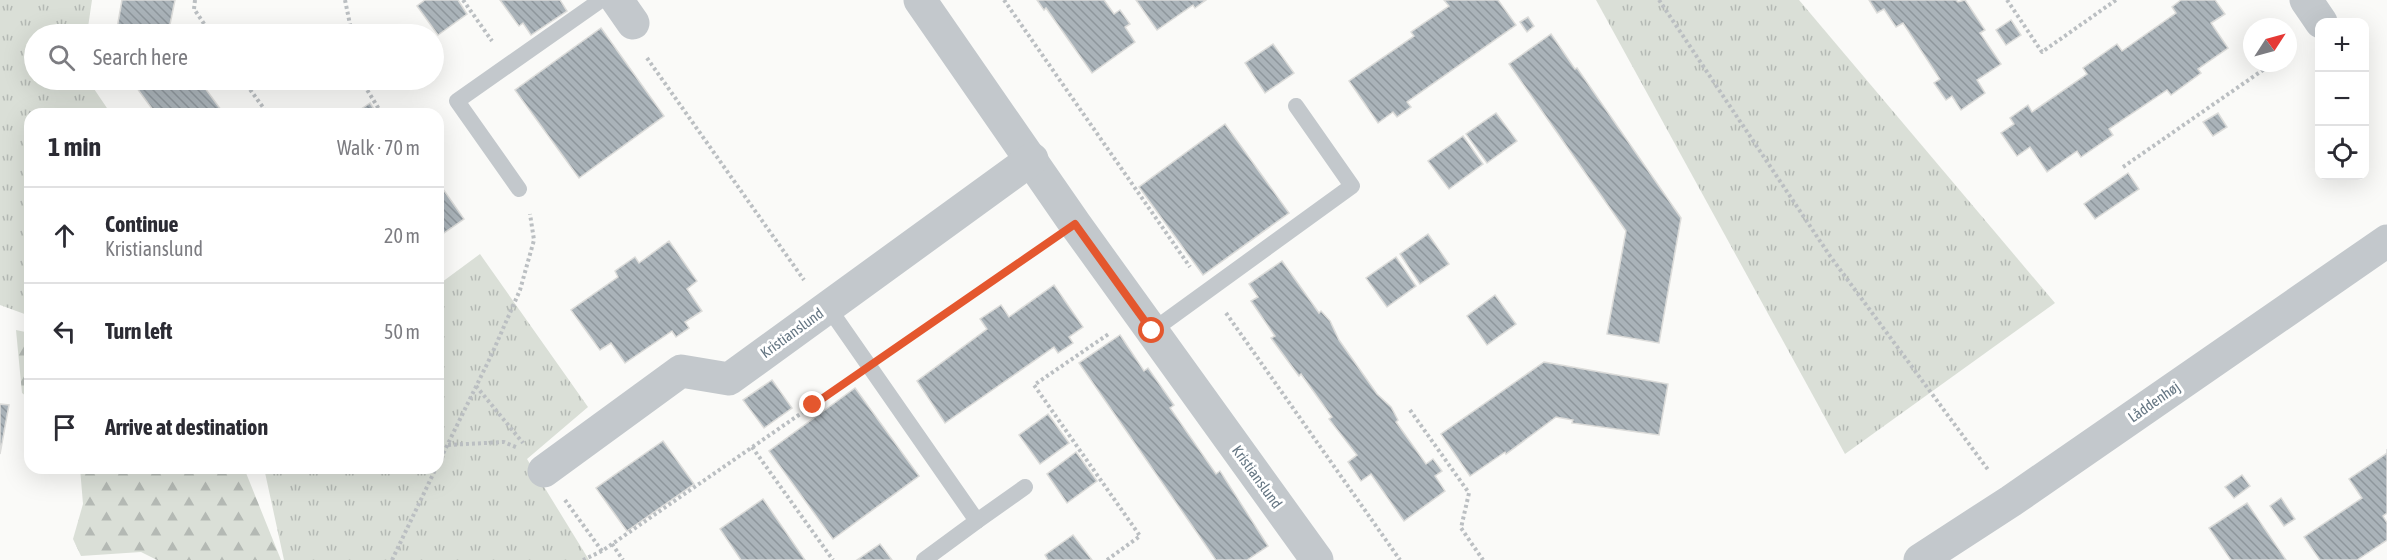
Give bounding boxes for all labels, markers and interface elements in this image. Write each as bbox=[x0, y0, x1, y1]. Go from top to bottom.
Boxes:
north arrow bbox=[2243, 18, 2297, 72]
map controls bbox=[2315, 18, 2369, 180]
button: + bbox=[2315, 18, 2369, 72]
search box bbox=[24, 24, 444, 90]
icon: search bbox=[45, 41, 78, 74]
text: Search here bbox=[93, 44, 188, 70]
button: − bbox=[2315, 72, 2369, 126]
button: locate bbox=[2315, 126, 2369, 180]
text: 1 min bbox=[48, 132, 101, 162]
text: Walk · 70 m bbox=[337, 136, 420, 159]
text: Continue bbox=[105, 211, 179, 237]
icon: ahead bbox=[48, 219, 81, 252]
text: 20 m bbox=[384, 224, 420, 247]
text: Kristianslund bbox=[105, 237, 203, 260]
street label: Kristianslund bbox=[757, 304, 826, 361]
icon: left bbox=[48, 315, 81, 348]
route start bbox=[1138, 317, 1164, 343]
text: Turn left bbox=[105, 318, 172, 344]
text: 50 m bbox=[384, 320, 420, 343]
street label: Låddenhøj bbox=[2125, 378, 2183, 425]
route end bbox=[799, 391, 825, 417]
icon: arrive bbox=[48, 411, 81, 444]
text: Arrive at destination bbox=[105, 414, 268, 440]
street label: Kristianslund bbox=[1229, 442, 1286, 511]

